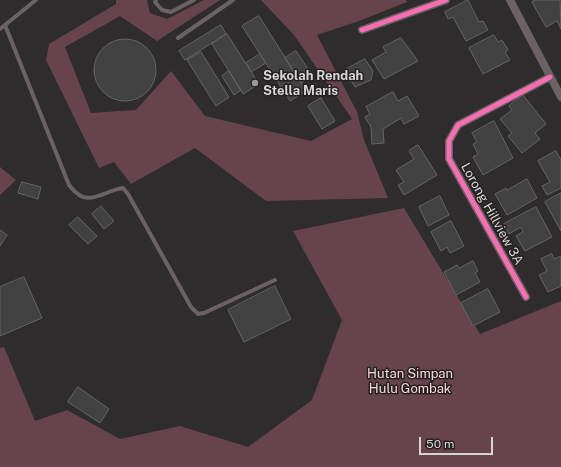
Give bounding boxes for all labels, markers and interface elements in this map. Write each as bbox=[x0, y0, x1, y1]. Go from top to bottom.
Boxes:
place label: Sekolah Rendah Stella Maris bbox=[263, 68, 363, 99]
marker: Sekolah Rendah Stella Maris bbox=[250, 78, 260, 88]
street label: Lorong Hillview 3A bbox=[458, 160, 526, 268]
park label: Hutan Simpan Hulu Gombak bbox=[367, 366, 453, 397]
scale bar bbox=[421, 429, 495, 455]
text: 50 m bbox=[426, 437, 454, 451]

